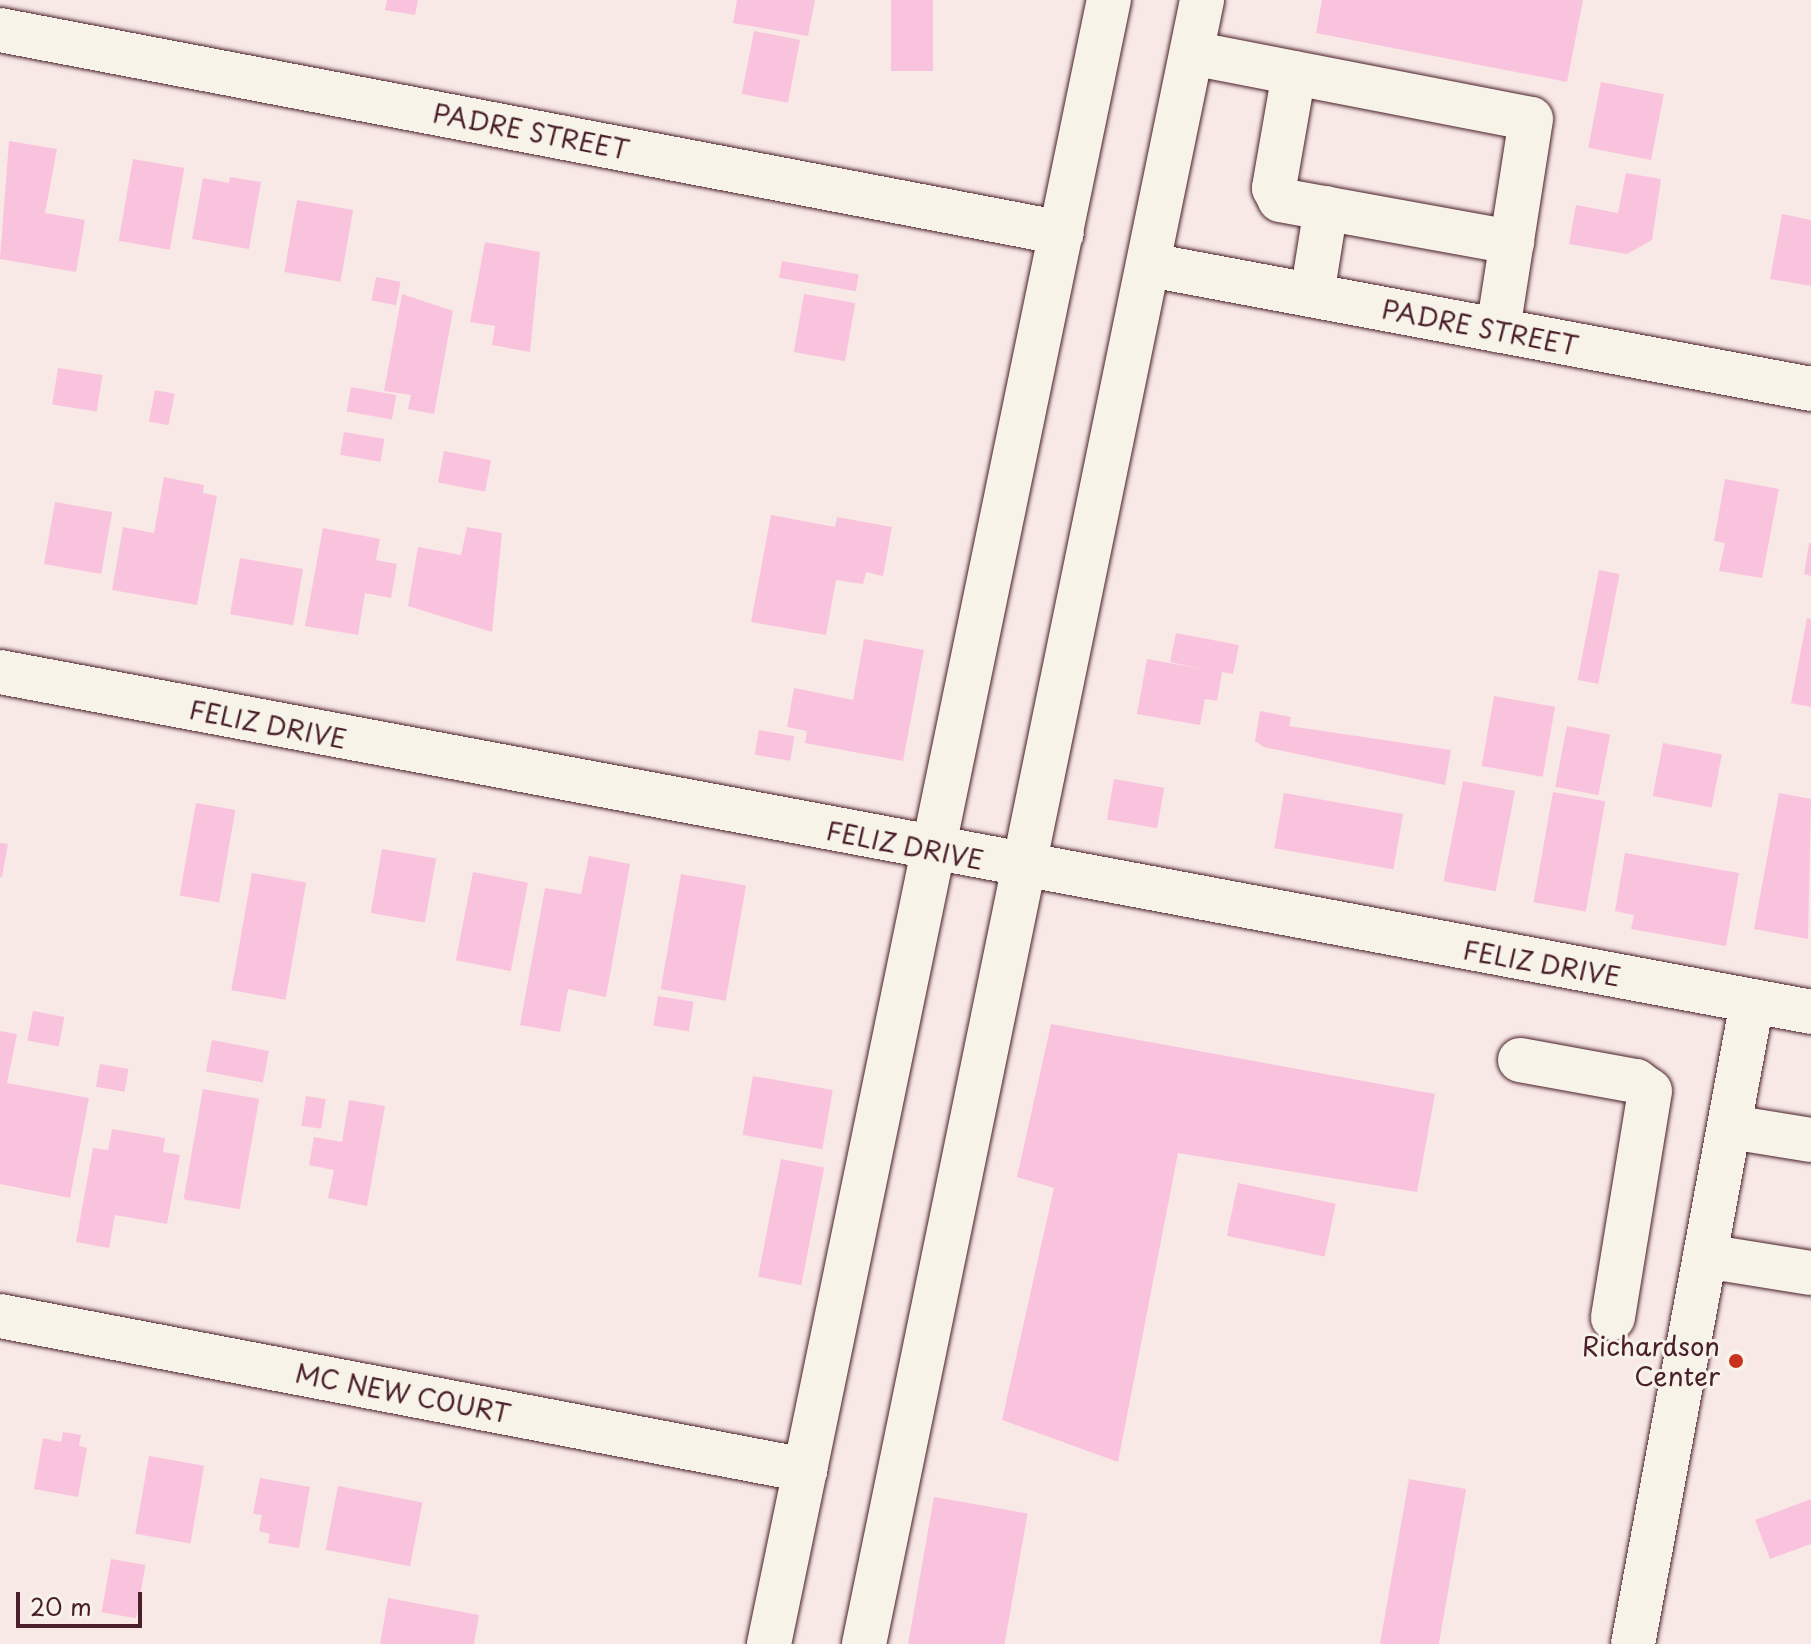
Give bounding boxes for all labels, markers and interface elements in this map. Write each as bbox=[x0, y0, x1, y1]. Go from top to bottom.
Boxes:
street label: PADRE STREET bbox=[428, 96, 634, 166]
street label: PADRE STREET bbox=[1377, 292, 1583, 362]
street label: FELIZ DRIVE bbox=[186, 693, 350, 755]
street label: FELIZ DRIVE bbox=[823, 814, 987, 876]
street label: FELIZ DRIVE bbox=[1460, 934, 1624, 992]
place label: Richardson Center bbox=[1582, 1330, 1720, 1392]
marker: Richardson Center bbox=[1727, 1352, 1745, 1370]
street label: MC NEW COURT bbox=[292, 1357, 514, 1429]
scale bar bbox=[20, 1576, 146, 1626]
text: 20 m bbox=[30, 1588, 92, 1624]

